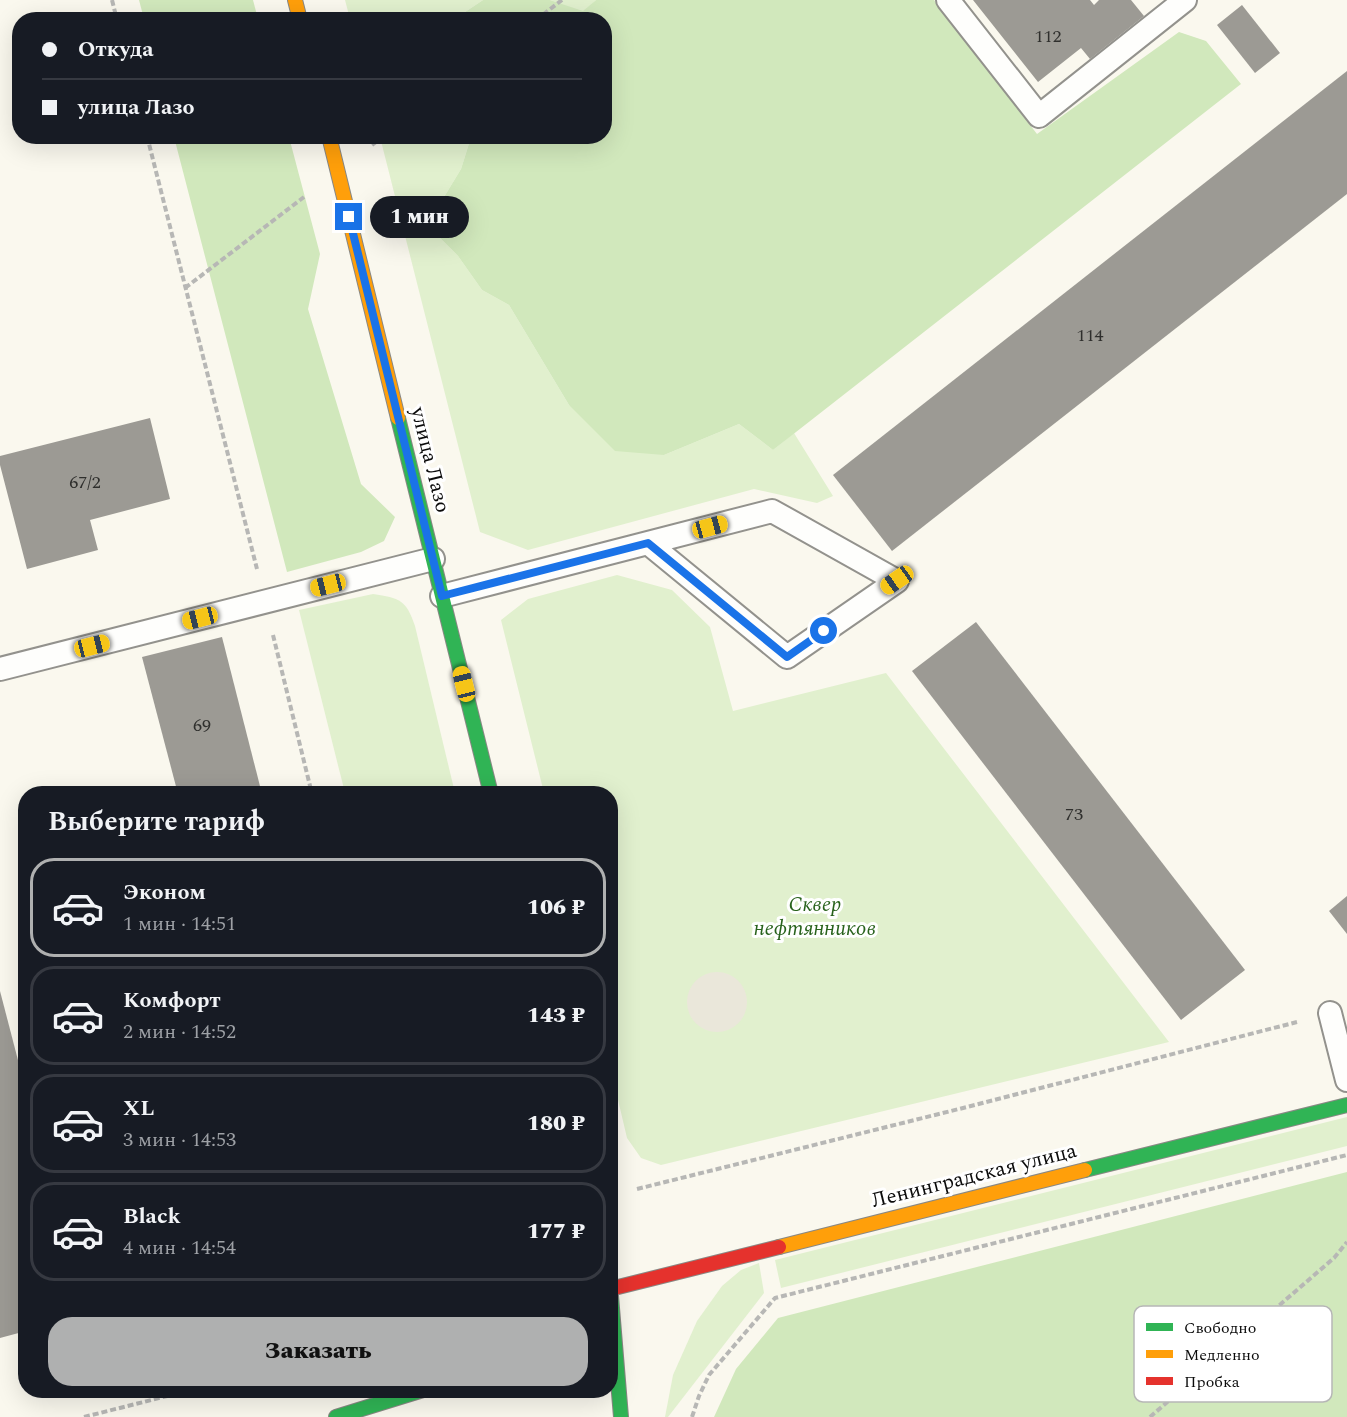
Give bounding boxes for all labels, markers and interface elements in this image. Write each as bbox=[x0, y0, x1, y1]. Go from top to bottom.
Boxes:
house number: 112 bbox=[1035, 23, 1062, 50]
text: Откуда bbox=[78, 33, 154, 66]
text: улица Лазо bbox=[78, 91, 195, 124]
callout: 1 мин bbox=[370, 196, 469, 238]
text: 1 мин bbox=[390, 202, 449, 232]
route end bbox=[335, 203, 362, 230]
house number: 114 bbox=[1077, 322, 1104, 349]
street label: улица Лазо bbox=[401, 403, 459, 516]
house number: 67/2 bbox=[69, 469, 101, 496]
car bbox=[690, 514, 730, 540]
car bbox=[877, 562, 917, 598]
car bbox=[308, 572, 348, 598]
car bbox=[180, 605, 220, 631]
route start bbox=[810, 617, 837, 644]
car bbox=[72, 633, 112, 659]
car bbox=[451, 664, 477, 704]
house number: 69 bbox=[193, 712, 211, 739]
text: Выберите тариф bbox=[48, 801, 265, 843]
house number: 73 bbox=[1065, 801, 1083, 828]
text: Эконом bbox=[123, 876, 206, 909]
icon: car bbox=[51, 881, 105, 935]
park label: Сквер нефтянников bbox=[754, 889, 876, 945]
text: 106 ₽ bbox=[527, 891, 585, 924]
text: 1 мин · 14:51 bbox=[123, 909, 236, 939]
text: Комфорт bbox=[123, 984, 221, 1017]
icon: car bbox=[51, 989, 105, 1043]
text: 143 ₽ bbox=[527, 999, 585, 1032]
text: 2 мин · 14:52 bbox=[123, 1017, 236, 1047]
text: XL bbox=[123, 1092, 154, 1125]
icon: car bbox=[51, 1097, 105, 1151]
text: 180 ₽ bbox=[527, 1107, 585, 1140]
text: 3 мин · 14:53 bbox=[123, 1125, 236, 1155]
street label: Ленинградская улица bbox=[868, 1135, 1081, 1217]
text: Black bbox=[123, 1200, 181, 1233]
icon: car bbox=[51, 1205, 105, 1259]
text: 177 ₽ bbox=[527, 1215, 585, 1248]
text: 4 мин · 14:54 bbox=[123, 1233, 236, 1263]
legend bbox=[1134, 1306, 1332, 1402]
text: Свободно bbox=[1184, 1316, 1256, 1340]
button: Заказать bbox=[48, 1317, 588, 1386]
text: Медленно bbox=[1184, 1343, 1260, 1367]
text: Пробка bbox=[1184, 1370, 1240, 1394]

